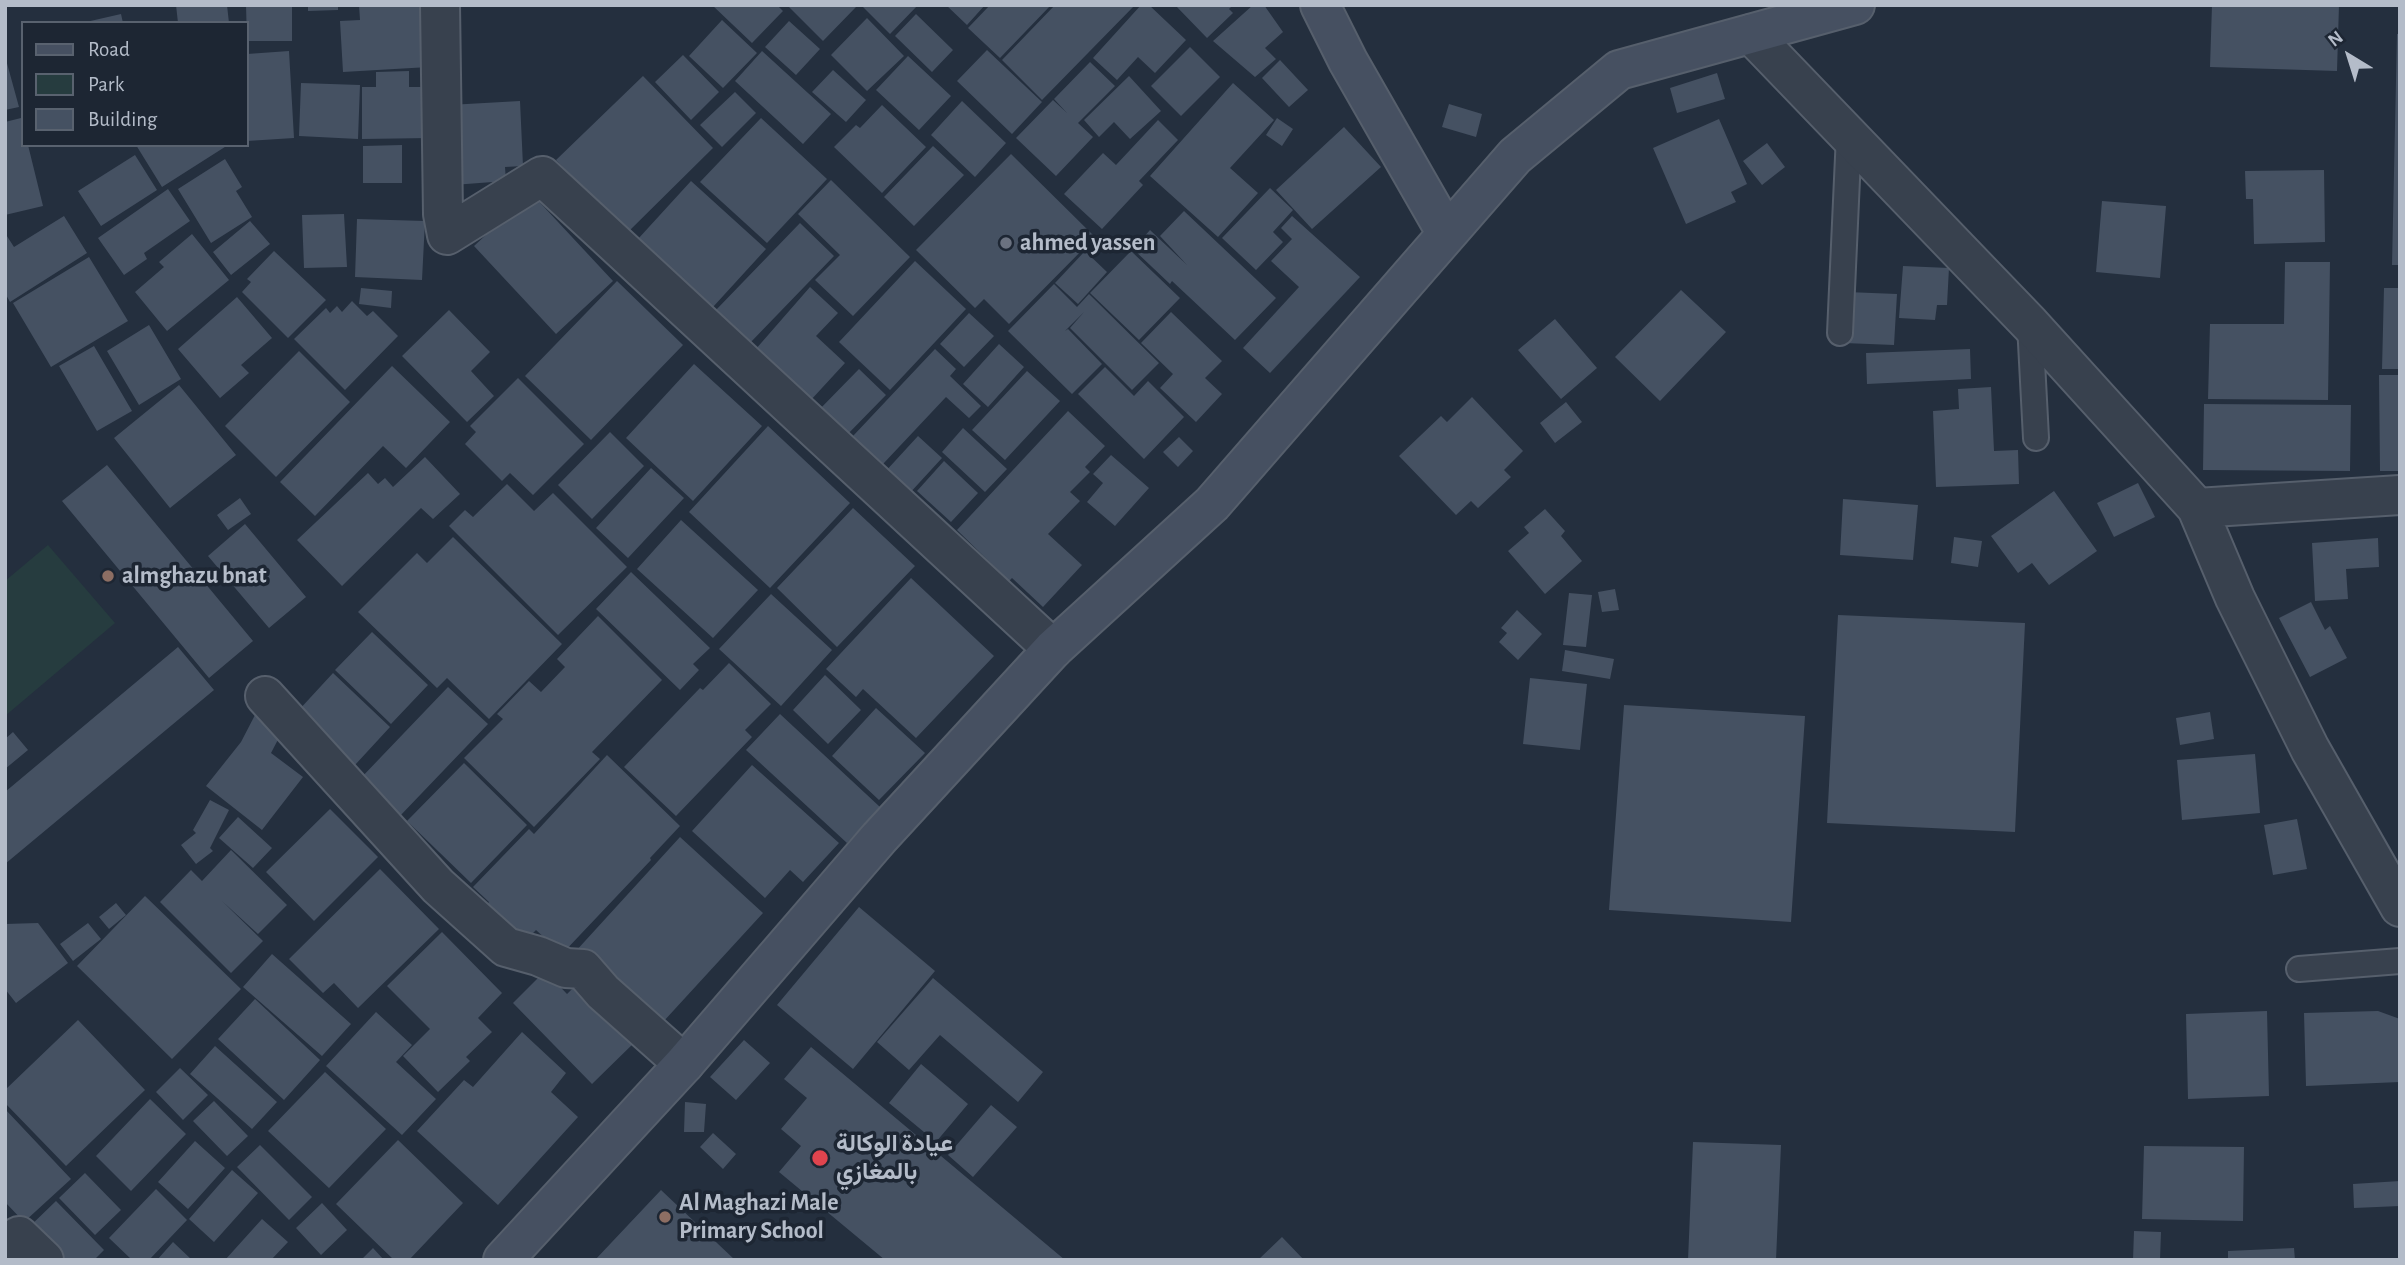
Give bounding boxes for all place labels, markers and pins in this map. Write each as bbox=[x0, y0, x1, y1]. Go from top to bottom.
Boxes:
place label: ahmed yassen bbox=[1020, 229, 1156, 257]
marker: ahmed yassen bbox=[998, 235, 1014, 251]
place label: almghazu bnat bbox=[122, 562, 267, 590]
marker: almghazu bnat bbox=[100, 568, 116, 584]
place label: عيادة الوكالة بالمغازي bbox=[836, 1130, 953, 1186]
marker: عيادة الوكالة بالمغازي bbox=[810, 1148, 830, 1168]
place label: Al Maghazi Male Primary School bbox=[679, 1189, 838, 1245]
marker: Al Maghazi Male Primary School bbox=[657, 1209, 673, 1225]

